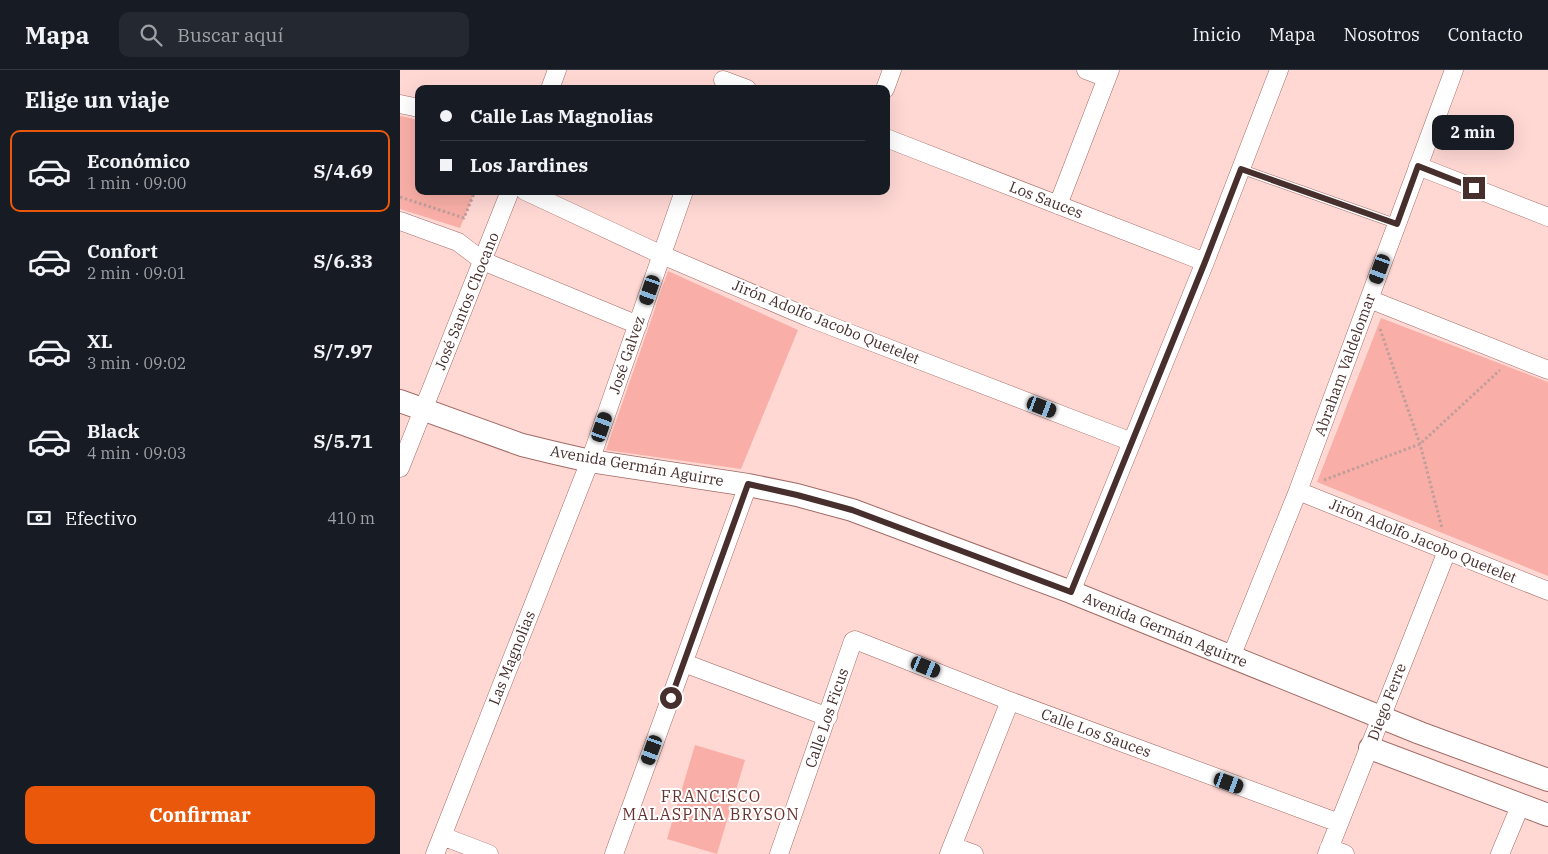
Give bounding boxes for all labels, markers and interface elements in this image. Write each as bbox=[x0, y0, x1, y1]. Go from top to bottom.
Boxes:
search box bbox=[119, 12, 469, 57]
text: Mapa bbox=[25, 19, 89, 51]
icon: search bbox=[137, 21, 165, 49]
text: Buscar aquí bbox=[177, 23, 283, 47]
text: Inicio bbox=[1193, 23, 1241, 46]
text: Mapa bbox=[1269, 23, 1316, 46]
text: Nosotros bbox=[1344, 23, 1420, 46]
text: Contacto bbox=[1448, 23, 1523, 46]
text: Elige un viaje bbox=[25, 85, 170, 114]
text: Calle Las Magnolias bbox=[470, 104, 653, 128]
callout: 2 min bbox=[1433, 116, 1515, 150]
text: 2 min bbox=[1451, 122, 1495, 142]
icon: car bbox=[27, 149, 72, 194]
text: Económico bbox=[87, 149, 190, 173]
text: Los Jardines bbox=[470, 153, 588, 177]
text: S/4.69 bbox=[314, 159, 373, 183]
text: 1 min · 09:00 bbox=[87, 173, 186, 193]
street label: Los Sauces bbox=[1007, 177, 1086, 222]
route end bbox=[1463, 177, 1485, 199]
street label: José Santos Chocano bbox=[430, 229, 503, 372]
icon: car bbox=[27, 239, 72, 284]
text: Confort bbox=[87, 239, 158, 263]
text: S/6.33 bbox=[314, 249, 373, 273]
car bbox=[1367, 252, 1392, 286]
text: 2 min · 09:01 bbox=[87, 263, 186, 283]
car bbox=[638, 273, 661, 307]
street label: Jirón Adolfo Jacobo Quetelet bbox=[730, 275, 923, 368]
street label: Abraham Valdelomar bbox=[1310, 291, 1379, 439]
street label: José Galvez bbox=[604, 313, 649, 396]
icon: car bbox=[27, 329, 72, 374]
text: XL bbox=[87, 329, 113, 353]
text: S/7.97 bbox=[314, 339, 373, 363]
text: 3 min · 09:02 bbox=[87, 353, 186, 373]
car bbox=[1025, 395, 1058, 419]
car bbox=[590, 410, 613, 444]
icon: car bbox=[27, 419, 72, 464]
text: Black bbox=[87, 419, 139, 443]
text: S/5.71 bbox=[314, 429, 373, 453]
street label: Avenida Germán Aguirre bbox=[549, 441, 725, 490]
text: 4 min · 09:03 bbox=[87, 443, 186, 463]
street label: Jirón Adolfo Jacobo Quetelet bbox=[1327, 494, 1520, 587]
icon: cash bbox=[25, 504, 53, 532]
text: Efectivo bbox=[65, 506, 137, 530]
text: 410 m bbox=[327, 508, 375, 528]
street label: Avenida Germán Aguirre bbox=[1080, 588, 1250, 671]
street label: Las Magnolias bbox=[484, 608, 539, 708]
car bbox=[909, 654, 942, 680]
street label: Diego Ferre bbox=[1363, 660, 1410, 743]
street label: Calle Los Ficus bbox=[801, 665, 853, 770]
route start bbox=[660, 687, 682, 709]
street label: Calle Los Sauces bbox=[1039, 704, 1154, 761]
car bbox=[639, 733, 664, 767]
car bbox=[1212, 771, 1245, 795]
button: Confirmar bbox=[25, 786, 375, 844]
district label: FRANCISCO MALASPINA BRYSON bbox=[622, 786, 800, 824]

